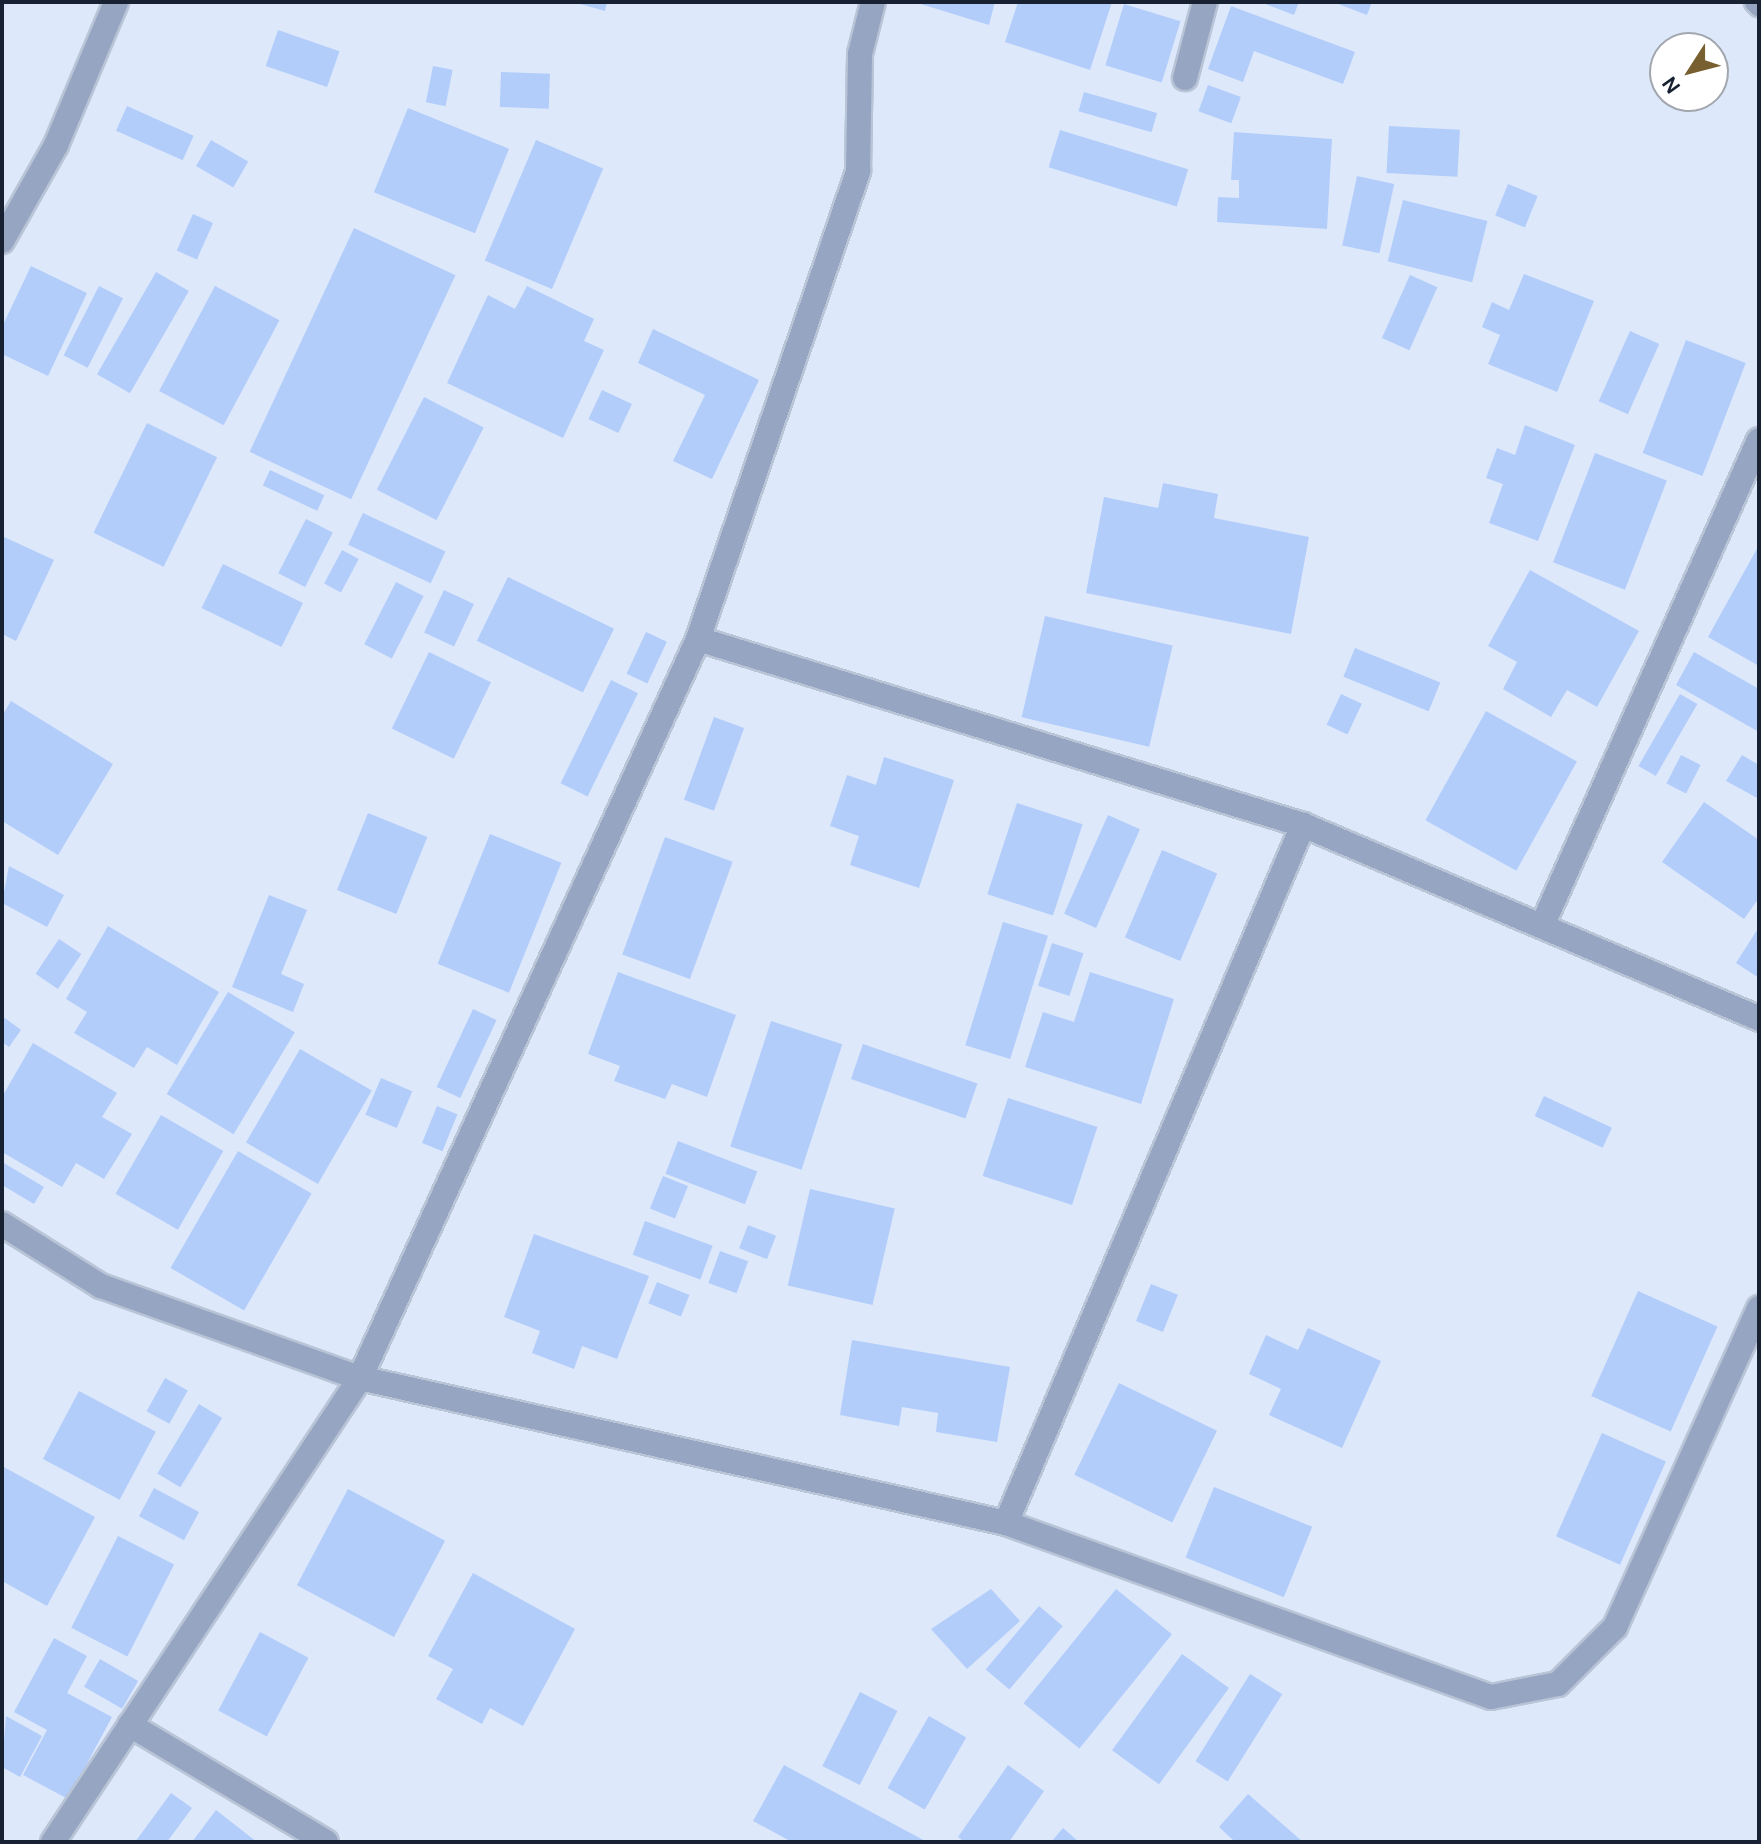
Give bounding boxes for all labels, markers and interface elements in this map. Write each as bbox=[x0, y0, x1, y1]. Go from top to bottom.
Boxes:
north arrow bbox=[1649, 32, 1729, 112]
text: N bbox=[1656, 71, 1686, 99]

